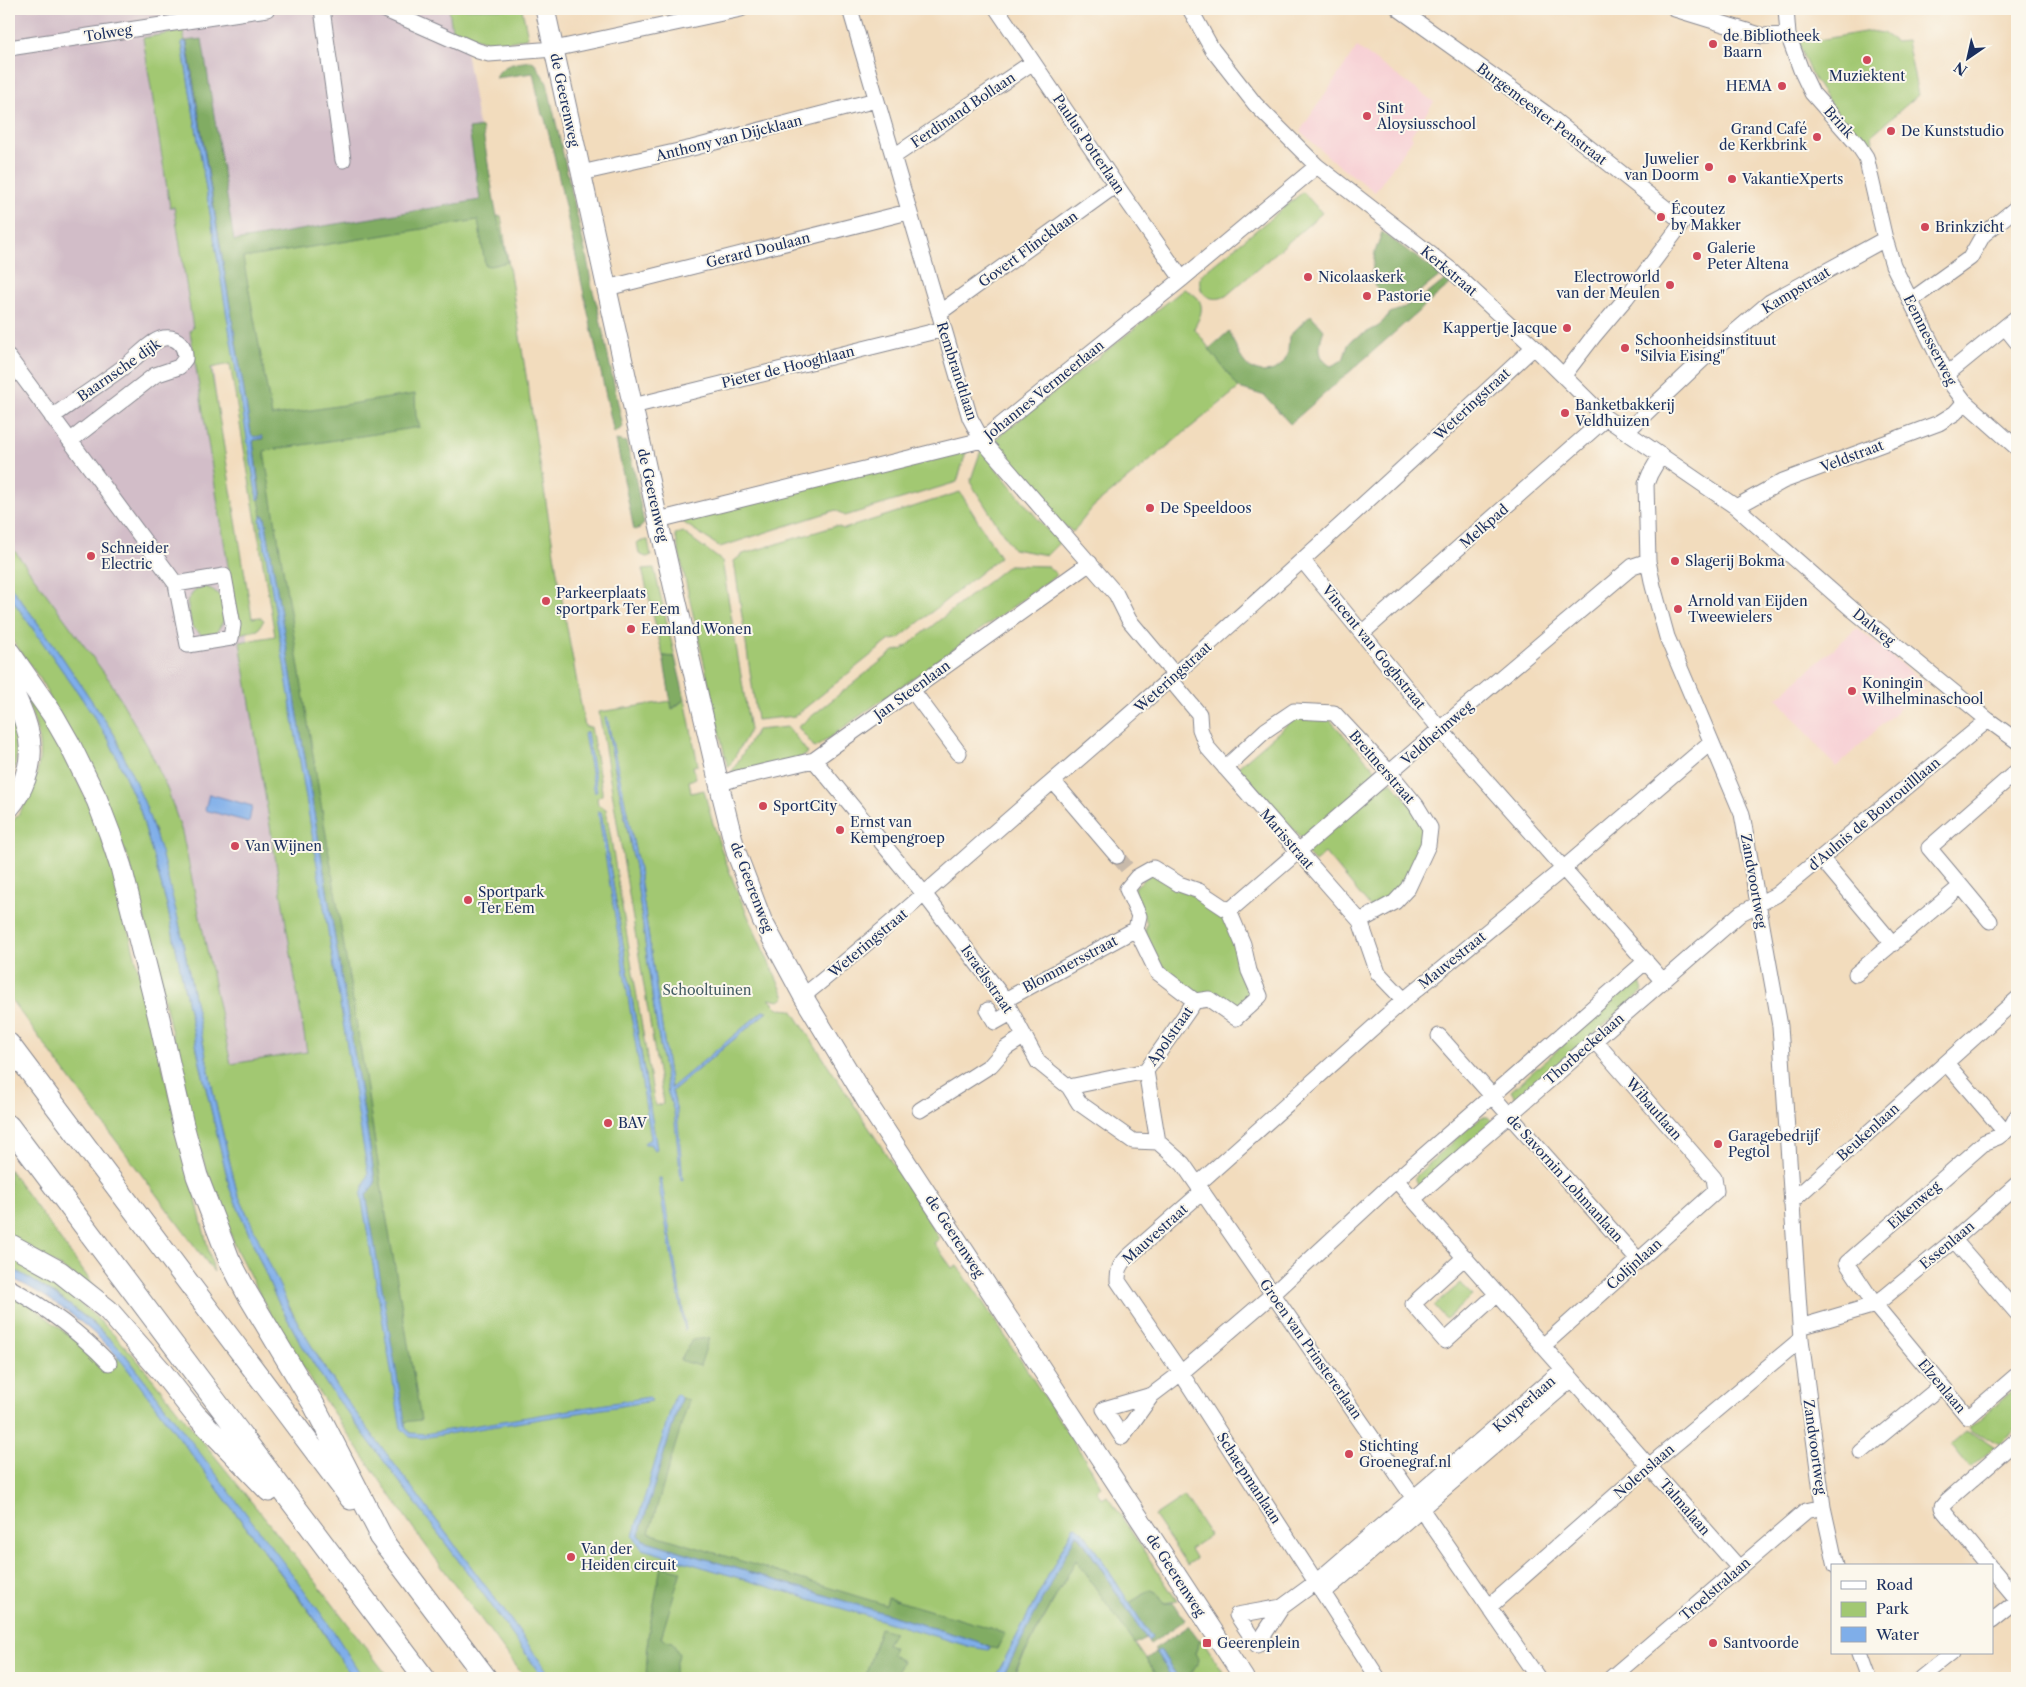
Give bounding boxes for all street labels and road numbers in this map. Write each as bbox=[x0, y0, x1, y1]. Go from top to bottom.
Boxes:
street label: Tolweg bbox=[83, 20, 134, 46]
street label: de Geerenweg bbox=[546, 51, 584, 149]
street label: Burgemeester Penstraat bbox=[1473, 59, 1611, 169]
street label: Ferdinand Bollaan bbox=[907, 68, 1019, 152]
street label: Paulus Potterlaan bbox=[1049, 91, 1129, 198]
street label: Brink bbox=[1820, 102, 1859, 142]
street label: Anthony van Dijcklaan bbox=[653, 111, 804, 165]
street label: Govert Flincklaan bbox=[975, 207, 1081, 291]
street label: Gerard Doulaan bbox=[704, 228, 812, 272]
street label: Kerkstraat bbox=[1417, 242, 1481, 300]
street label: Kampstraat bbox=[1759, 263, 1833, 317]
street label: Eemnesserweg bbox=[1899, 292, 1961, 389]
street label: Rembrandtlaan bbox=[933, 319, 981, 423]
street label: Baarnsche dijk bbox=[74, 334, 165, 405]
street label: Johannes Vermeerlaan bbox=[979, 336, 1108, 445]
street label: Pieter de Hooghlaan bbox=[720, 342, 857, 392]
street label: Weteringstraat bbox=[1429, 364, 1514, 445]
street label: Veldstraat bbox=[1817, 436, 1886, 477]
street label: de Geerenweg bbox=[633, 446, 673, 544]
street label: Melkpad bbox=[1456, 500, 1512, 552]
street label: Vincent van Goghstraat bbox=[1318, 580, 1430, 713]
street label: Dalweg bbox=[1849, 605, 1899, 650]
street label: Weteringstraat bbox=[1130, 638, 1215, 717]
street label: Jan Steenlaan bbox=[869, 656, 954, 725]
street label: Veldheimweg bbox=[1397, 696, 1477, 770]
street label: Breitnerstraat bbox=[1345, 727, 1419, 807]
street label: d'Aulnis de Bourouilllaan bbox=[1804, 753, 1944, 875]
street label: Marisstraat bbox=[1256, 805, 1318, 873]
street label: Zandvoortweg bbox=[1737, 832, 1771, 930]
street label: de Geerenweg bbox=[726, 839, 778, 935]
street label: Weteringstraat bbox=[824, 905, 911, 982]
street label: Mauvestraat bbox=[1415, 927, 1489, 993]
street label: Blommersstraat bbox=[1019, 931, 1121, 997]
street label: Israëlsstraat bbox=[957, 941, 1017, 1017]
street label: Apolstraat bbox=[1142, 1003, 1197, 1070]
street label: Thorbeckelaan bbox=[1540, 1009, 1628, 1089]
street label: Wibautlaan bbox=[1621, 1073, 1686, 1144]
street label: Beukenlaan bbox=[1833, 1099, 1903, 1165]
street label: de Savornin Lohmanlaan bbox=[1503, 1110, 1627, 1246]
street label: Eikenweg bbox=[1884, 1177, 1945, 1233]
street label: de Geerenweg bbox=[921, 1191, 989, 1281]
street label: Mauvestraat bbox=[1119, 1200, 1191, 1268]
street label: Essenlaan bbox=[1916, 1217, 1978, 1273]
street label: Colijnlaan bbox=[1603, 1234, 1666, 1294]
street label: Groen van Prinstererlaan bbox=[1256, 1276, 1366, 1423]
street label: Elzenlaan bbox=[1914, 1355, 1970, 1417]
street label: Kuyperlaan bbox=[1489, 1372, 1559, 1436]
street label: Zandvoortweg bbox=[1799, 1398, 1831, 1496]
street label: Schaepmanlaan bbox=[1213, 1429, 1285, 1527]
street label: Nolenslaan bbox=[1610, 1440, 1678, 1502]
street label: Talmalaan bbox=[1656, 1475, 1715, 1539]
street label: de Geerenweg bbox=[1142, 1530, 1210, 1620]
street label: Troelstralaan bbox=[1676, 1553, 1754, 1625]

